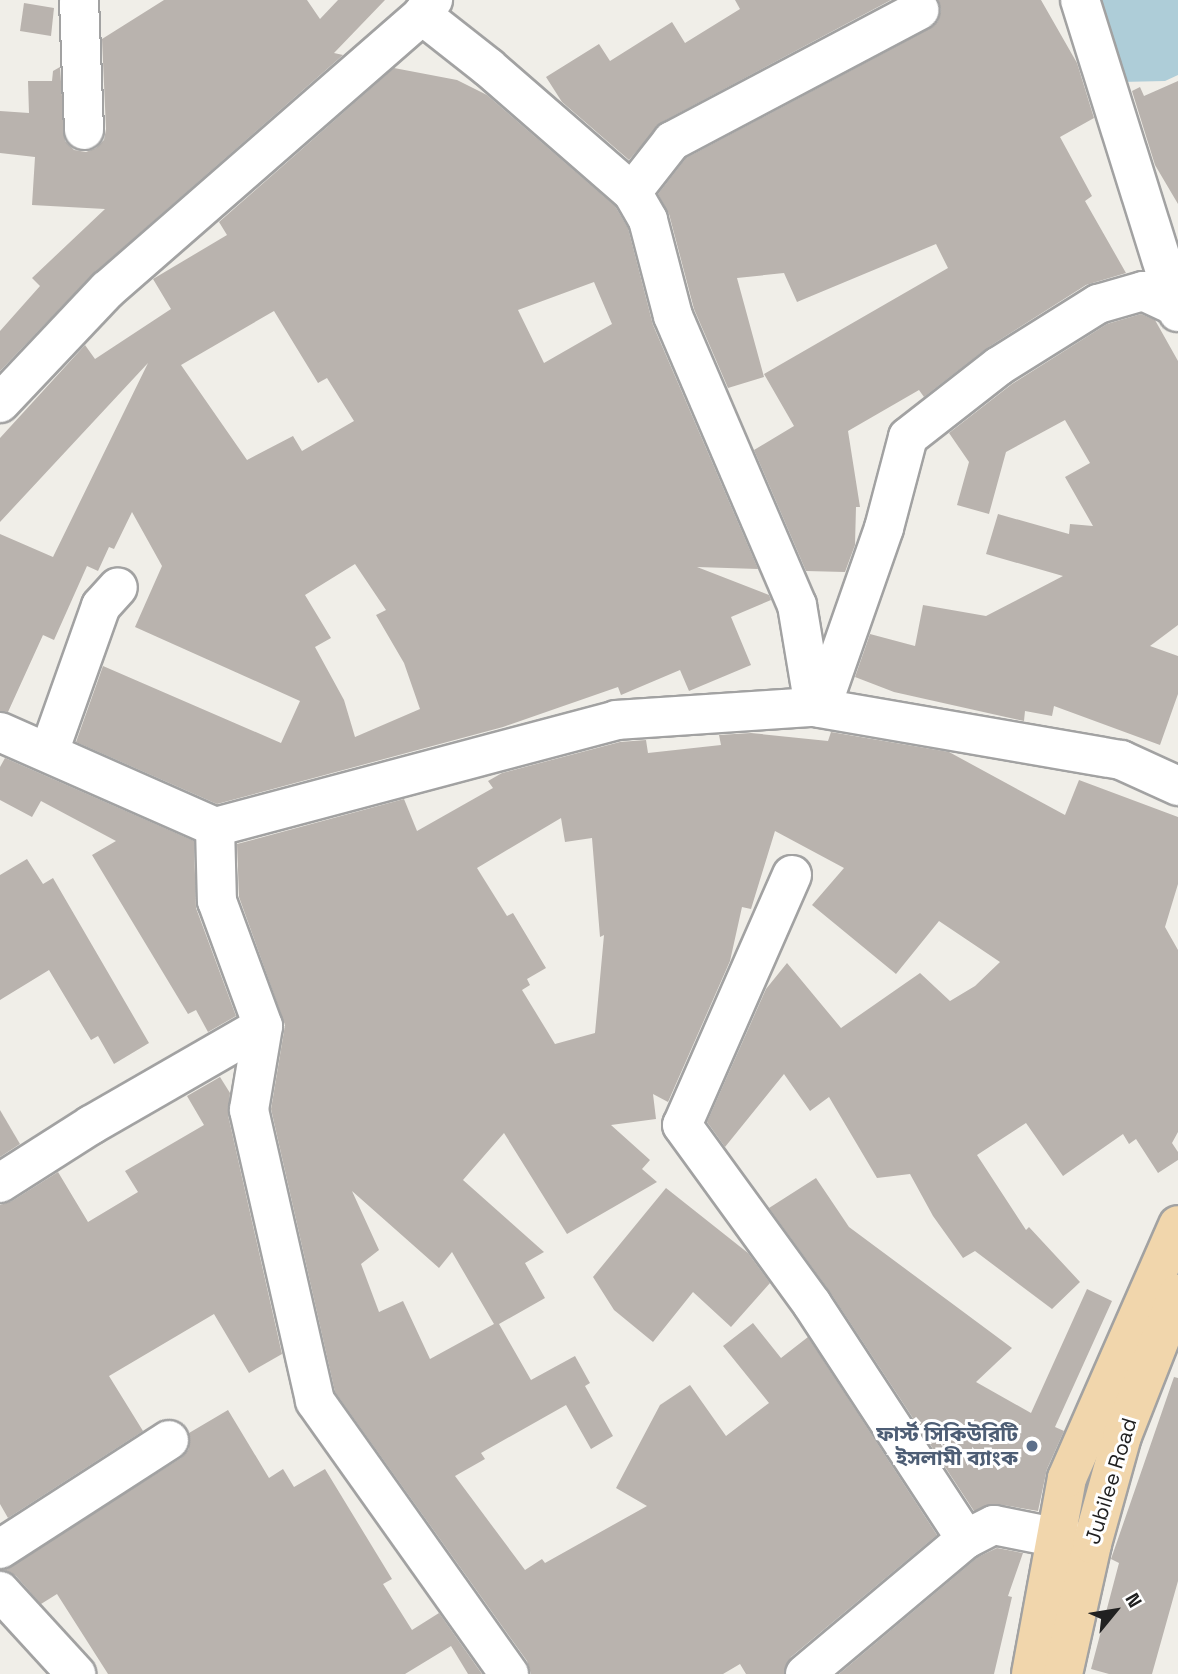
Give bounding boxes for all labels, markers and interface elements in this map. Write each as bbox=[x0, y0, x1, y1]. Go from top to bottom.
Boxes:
street label: Jubilee Road bbox=[1080, 1415, 1142, 1547]
place label: ফার্স্ট সিকিউরিটি ইসলামী ব্যাংক bbox=[876, 1421, 1018, 1471]
marker: ফার্স্ট সিকিউরিটি ইসলামী ব্যাংক bbox=[1024, 1438, 1040, 1454]
north arrow bbox=[1080, 1576, 1150, 1646]
text: N bbox=[1120, 1588, 1148, 1612]

